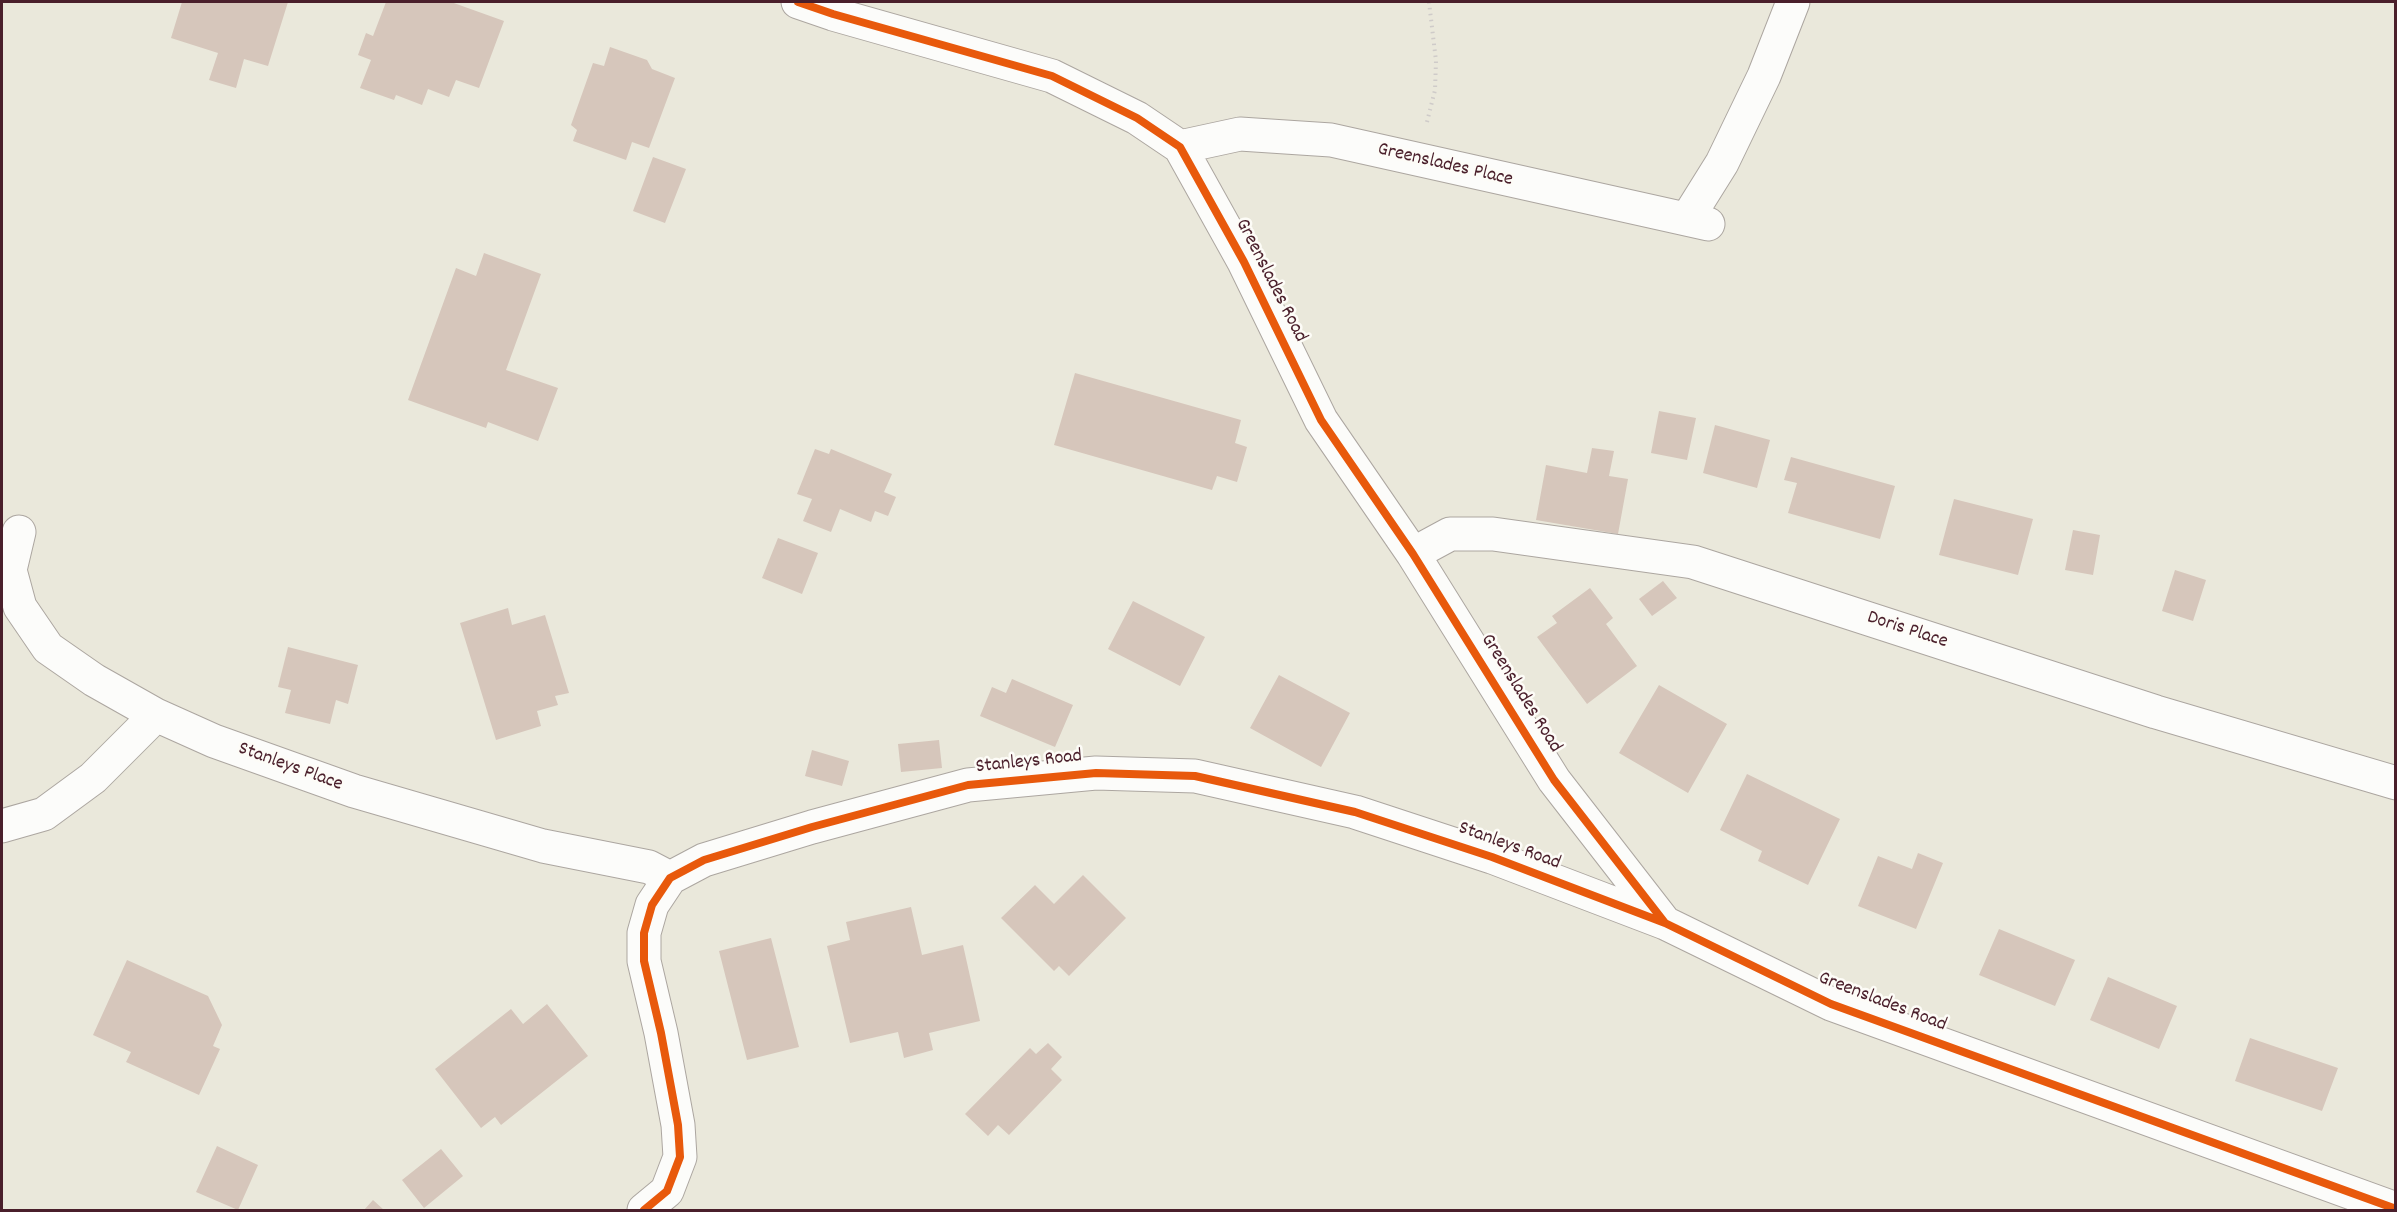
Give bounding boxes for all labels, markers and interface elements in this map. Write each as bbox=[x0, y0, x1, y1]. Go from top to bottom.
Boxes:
street label: Greenslades Place bbox=[1375, 139, 1515, 193]
street label: Greenslades Road bbox=[1229, 215, 1311, 347]
street label: Doris Place bbox=[1864, 607, 1950, 655]
street label: Greenslades Road bbox=[1474, 630, 1566, 758]
street label: Stanleys Place bbox=[234, 738, 346, 798]
street label: Stanleys Road bbox=[975, 745, 1083, 781]
street label: Stanleys Road bbox=[1455, 817, 1563, 877]
street label: Greenslades Road bbox=[1814, 968, 1950, 1038]

